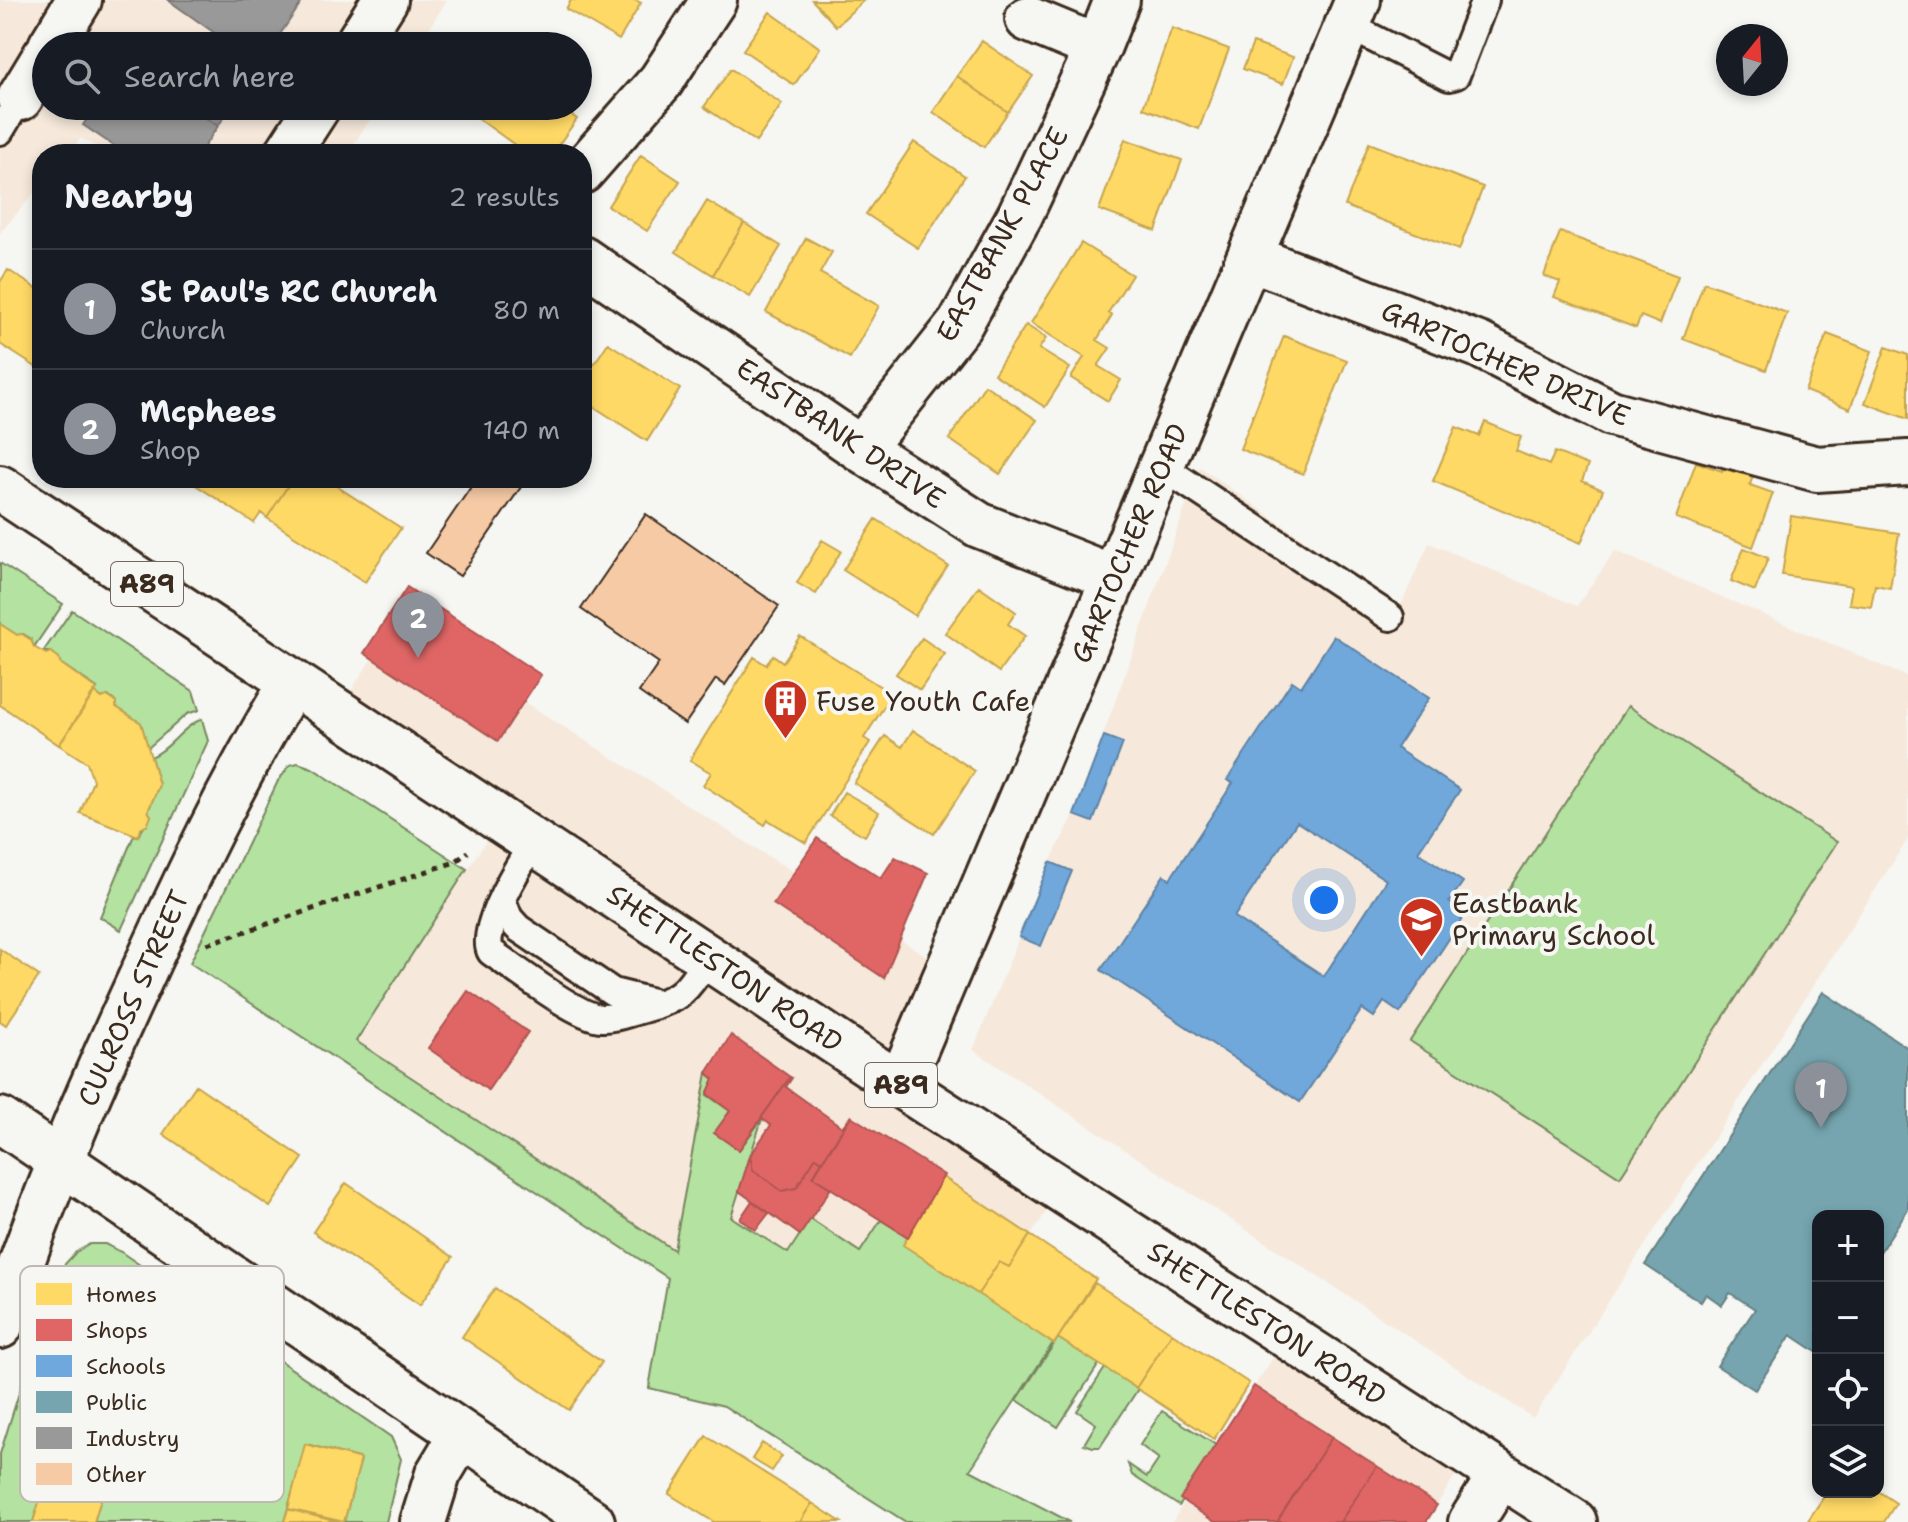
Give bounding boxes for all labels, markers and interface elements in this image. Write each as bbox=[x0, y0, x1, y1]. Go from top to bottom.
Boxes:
north arrow bbox=[1716, 24, 1788, 96]
search box bbox=[32, 32, 592, 120]
icon: search bbox=[60, 54, 104, 98]
text: Search here bbox=[124, 56, 295, 97]
street label: EASTBANK PLACE bbox=[927, 120, 1077, 348]
text: Nearby bbox=[64, 173, 194, 219]
text: 2 results bbox=[448, 179, 560, 214]
text: St Paul's RC Church bbox=[140, 271, 438, 312]
street label: GARTOCHER DRIVE bbox=[1376, 291, 1636, 435]
text: 1 bbox=[84, 292, 96, 327]
text: 80 m bbox=[493, 292, 560, 327]
text: Church bbox=[140, 312, 226, 347]
street label: EASTBANK DRIVE bbox=[729, 349, 953, 517]
text: Mcphees bbox=[140, 391, 277, 432]
text: 2 bbox=[81, 412, 99, 447]
text: 140 m bbox=[483, 412, 560, 447]
street label: GARTOCHER ROAD bbox=[1061, 418, 1197, 668]
text: Shop bbox=[140, 432, 201, 467]
road number: A89 bbox=[111, 562, 183, 606]
pin: 2 bbox=[392, 592, 444, 658]
building icon: Fuse Youth Cafe bbox=[761, 677, 809, 740]
place label: Fuse Youth Cafe bbox=[816, 682, 1030, 720]
street label: SHETTLESTON ROAD bbox=[600, 875, 850, 1061]
your location bbox=[1304, 880, 1344, 920]
street label: CULROSS STREET bbox=[68, 884, 198, 1112]
place label: Eastbank Primary School bbox=[1452, 884, 1655, 954]
school or university icon: Eastbank Primary School bbox=[1397, 895, 1445, 958]
pin: 1 bbox=[1795, 1062, 1847, 1128]
road number: A89 bbox=[865, 1063, 937, 1107]
map controls bbox=[1812, 1210, 1884, 1498]
button: + bbox=[1812, 1210, 1884, 1282]
street label: SHETTLESTON ROAD bbox=[1141, 1232, 1393, 1414]
legend bbox=[20, 1266, 284, 1502]
text: Homes bbox=[86, 1280, 157, 1309]
button: − bbox=[1812, 1282, 1884, 1354]
text: Shops bbox=[86, 1316, 148, 1345]
text: Schools bbox=[86, 1352, 166, 1381]
button: locate bbox=[1812, 1354, 1884, 1426]
text: Public bbox=[86, 1388, 147, 1417]
text: Industry bbox=[86, 1424, 179, 1453]
button: layers bbox=[1812, 1426, 1884, 1498]
text: Other bbox=[86, 1460, 147, 1489]

